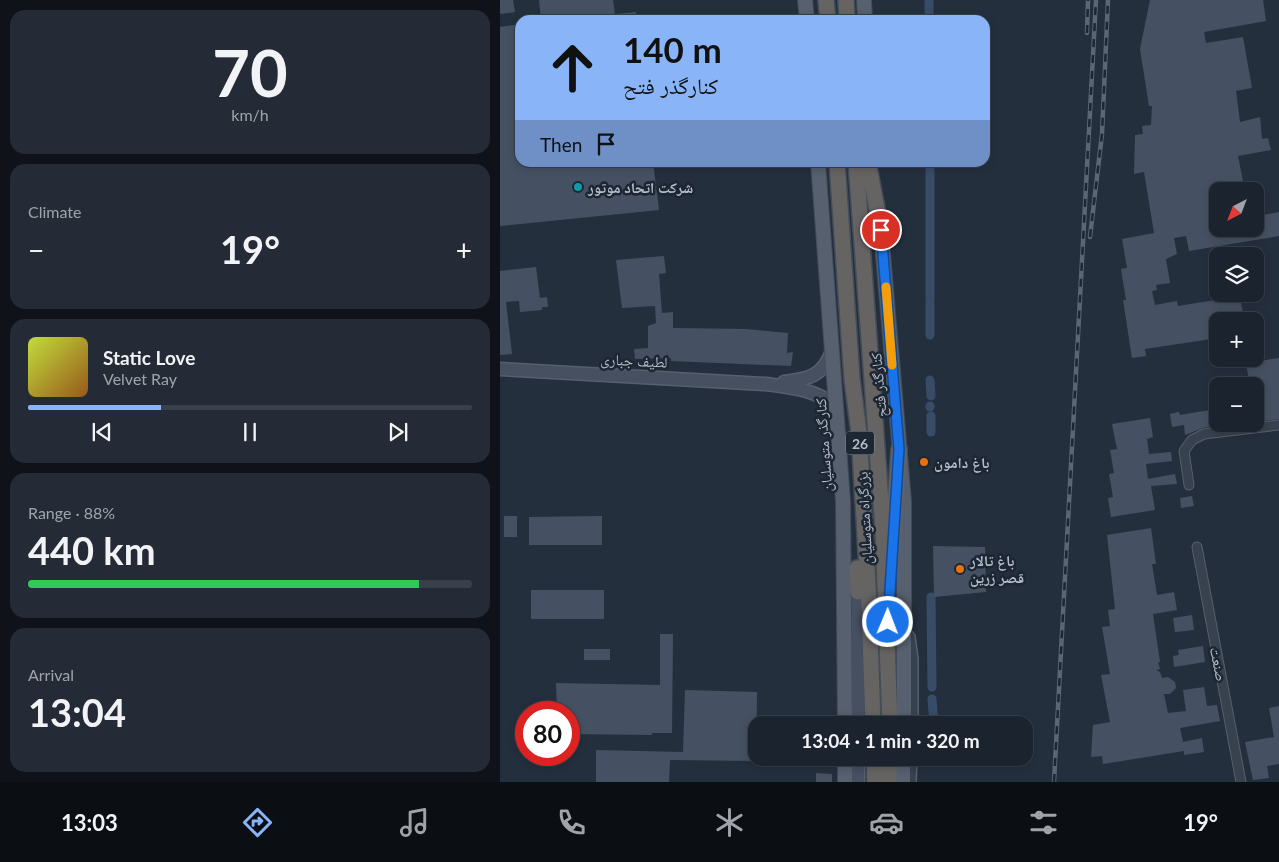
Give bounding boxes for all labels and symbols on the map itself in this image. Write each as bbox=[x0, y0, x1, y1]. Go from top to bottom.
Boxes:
place label: شرکت اتحاد موتور bbox=[587, 178, 693, 196]
marker: شرکت اتحاد موتور bbox=[572, 181, 584, 193]
north arrow bbox=[1209, 182, 1264, 238]
pin bbox=[860, 209, 902, 251]
street label: لطیف جباری bbox=[600, 349, 668, 373]
street label: کنارگذر فتح bbox=[866, 352, 892, 418]
street label: کنارگذر متوسلیان bbox=[811, 397, 837, 492]
road number: 26 bbox=[846, 432, 874, 454]
place label: باغ دامون bbox=[934, 453, 989, 473]
marker: باغ دامون bbox=[918, 456, 930, 468]
street label: بزرگراه متوسلیان bbox=[853, 471, 877, 565]
place label: باغ تالار قصر زرین bbox=[969, 551, 1024, 587]
marker: باغ تالار قصر زرین bbox=[954, 563, 966, 575]
position arrow bbox=[861, 595, 913, 647]
street label: صنعت bbox=[1207, 645, 1231, 683]
speed limit sign: 80 bbox=[515, 701, 580, 766]

